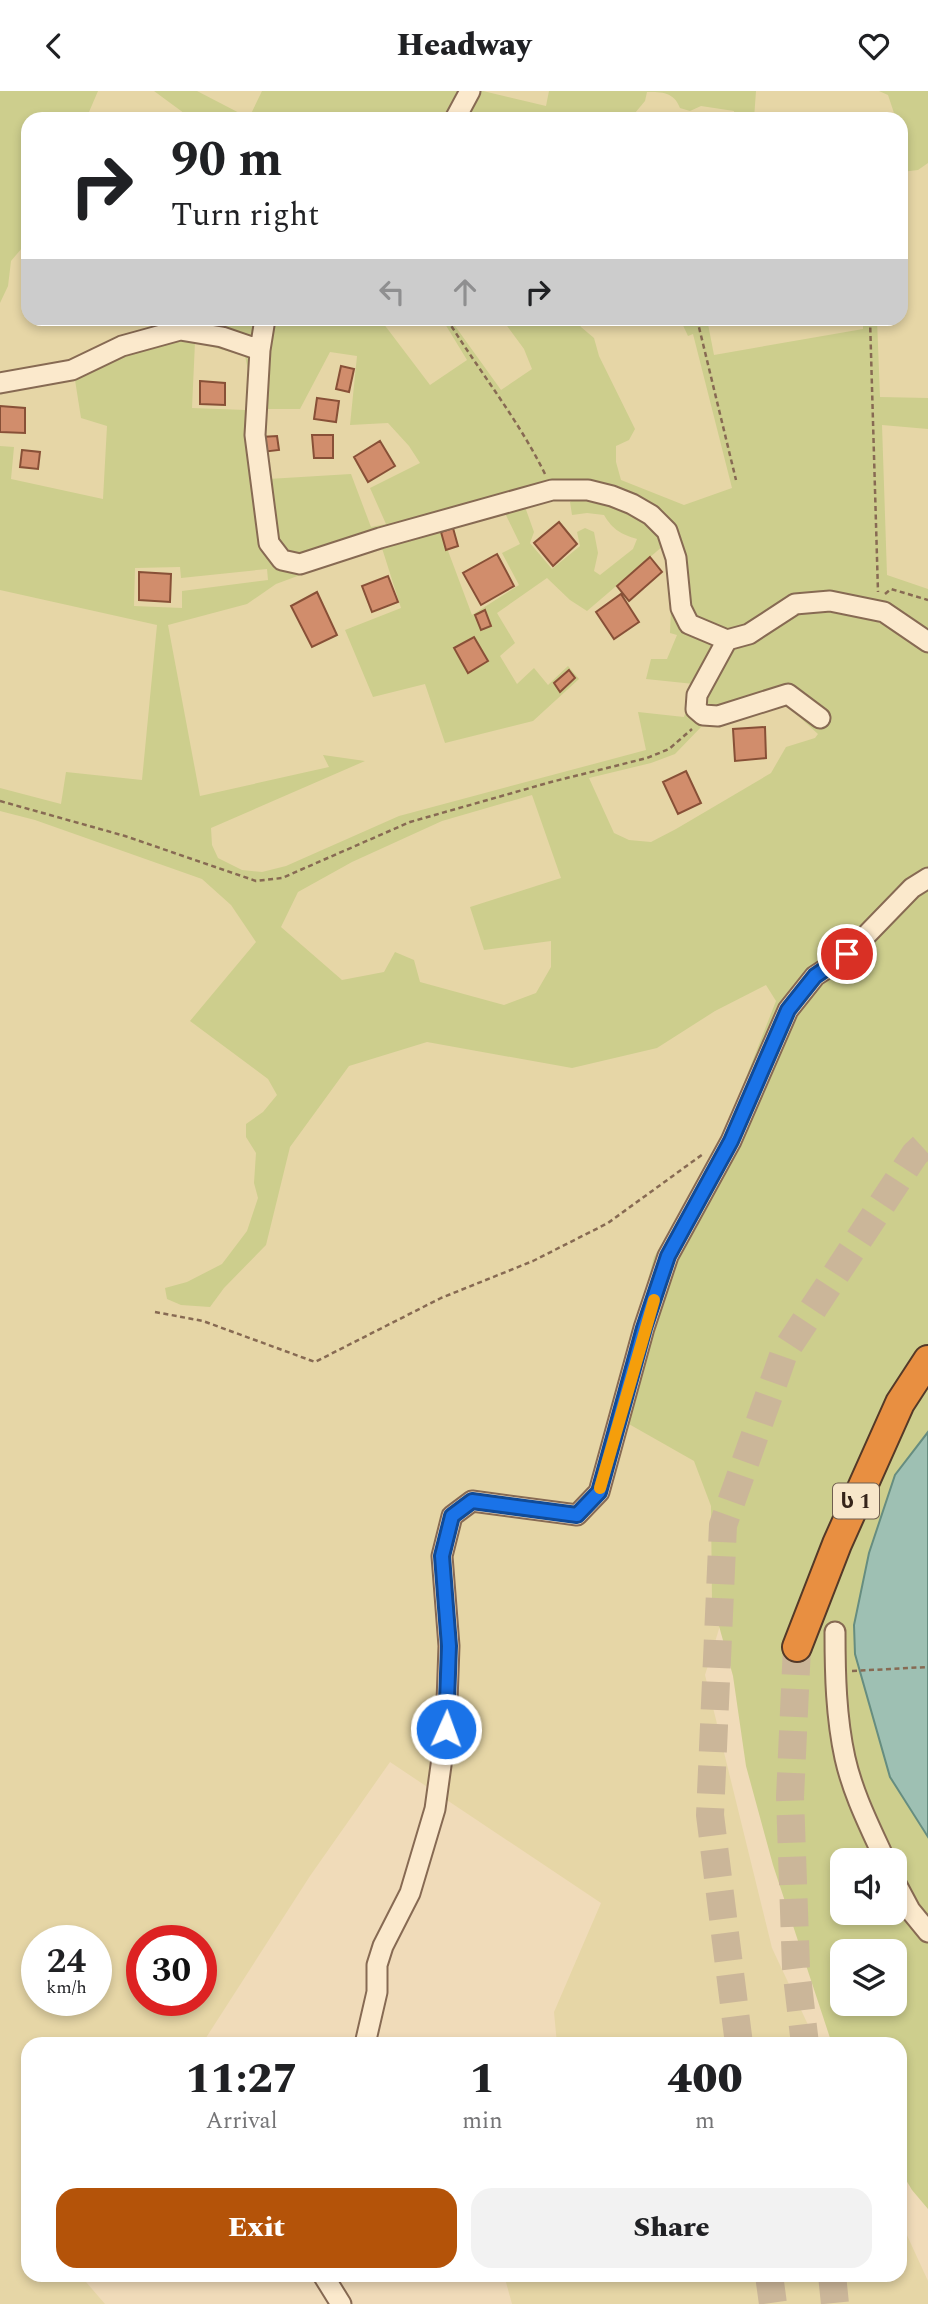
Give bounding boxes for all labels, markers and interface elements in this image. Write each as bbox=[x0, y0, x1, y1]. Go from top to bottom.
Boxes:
text: Headway bbox=[397, 21, 531, 70]
icon: back bbox=[35, 27, 73, 65]
icon: heart bbox=[855, 27, 893, 65]
text: 90 m bbox=[171, 123, 282, 198]
icon: right bbox=[56, 140, 147, 231]
text: Turn right bbox=[171, 191, 319, 240]
icon: left bbox=[373, 273, 411, 311]
icon: ahead bbox=[446, 273, 484, 311]
icon: right bbox=[519, 273, 557, 311]
pin bbox=[817, 924, 877, 984]
icon: arrive bbox=[828, 935, 866, 973]
road number: ს 1 bbox=[833, 1483, 879, 1519]
position arrow bbox=[409, 1692, 483, 1766]
map controls bbox=[830, 1848, 907, 2016]
button: sound bbox=[830, 1848, 907, 1925]
speed limit sign: 30 bbox=[126, 1925, 217, 2016]
text: 24 bbox=[47, 1935, 86, 1988]
button: layers bbox=[830, 1939, 907, 2016]
text: km/h bbox=[46, 1974, 87, 2001]
text: 11:27 bbox=[185, 2048, 298, 2111]
text: 1 bbox=[470, 2048, 495, 2111]
text: 400 bbox=[667, 2048, 743, 2111]
text: Arrival bbox=[206, 2104, 278, 2139]
text: min bbox=[462, 2104, 503, 2139]
text: m bbox=[695, 2104, 715, 2139]
button: Exit bbox=[56, 2188, 457, 2268]
button: Share bbox=[471, 2188, 872, 2268]

